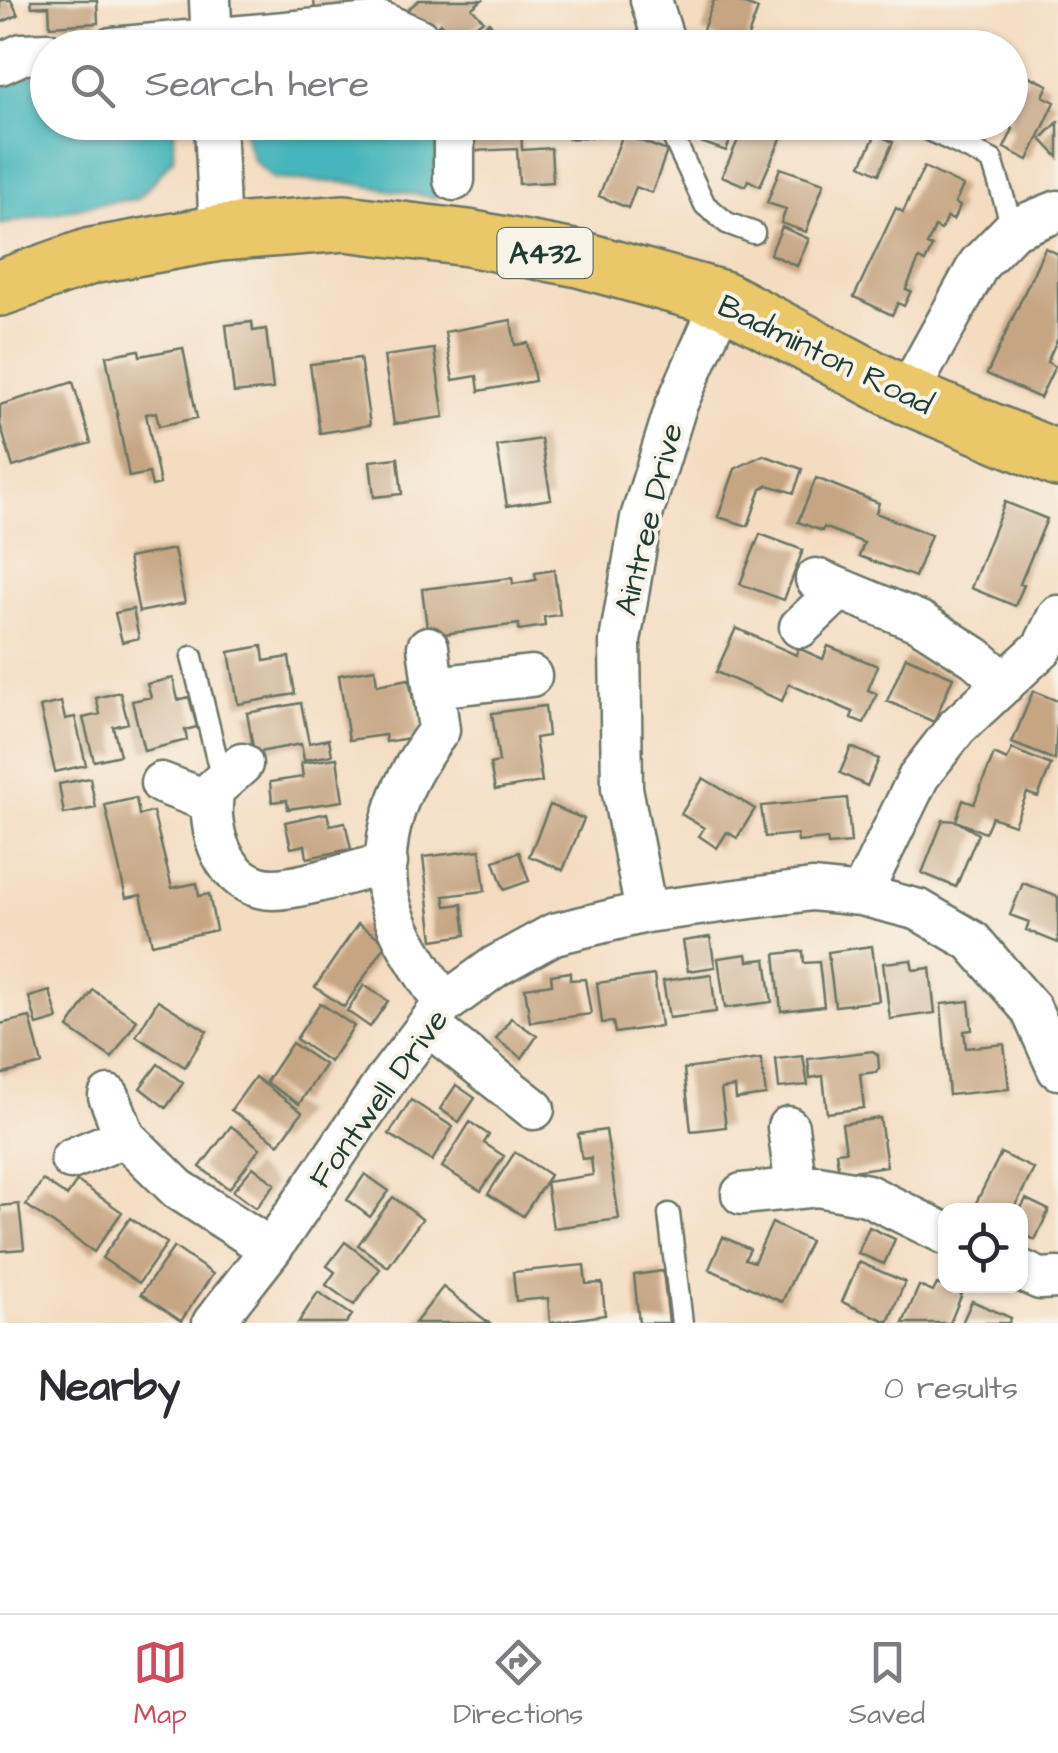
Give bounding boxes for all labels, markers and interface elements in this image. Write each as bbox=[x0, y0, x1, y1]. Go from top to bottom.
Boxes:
search box bbox=[30, 30, 1028, 140]
icon: search bbox=[65, 58, 120, 113]
text: Search here bbox=[145, 59, 369, 111]
road number: A432 bbox=[498, 228, 592, 278]
street label: Badminton Road bbox=[710, 284, 941, 427]
street label: Aintree Drive bbox=[604, 419, 695, 620]
street label: Fontwell Drive bbox=[299, 1000, 460, 1198]
map controls bbox=[938, 1203, 1028, 1293]
button: locate bbox=[938, 1203, 1028, 1293]
text: Nearby bbox=[40, 1359, 180, 1417]
text: 0 results bbox=[884, 1366, 1018, 1411]
tab: Map bbox=[133, 1635, 188, 1734]
tab: Directions bbox=[453, 1635, 583, 1734]
tab: Saved bbox=[849, 1635, 925, 1734]

